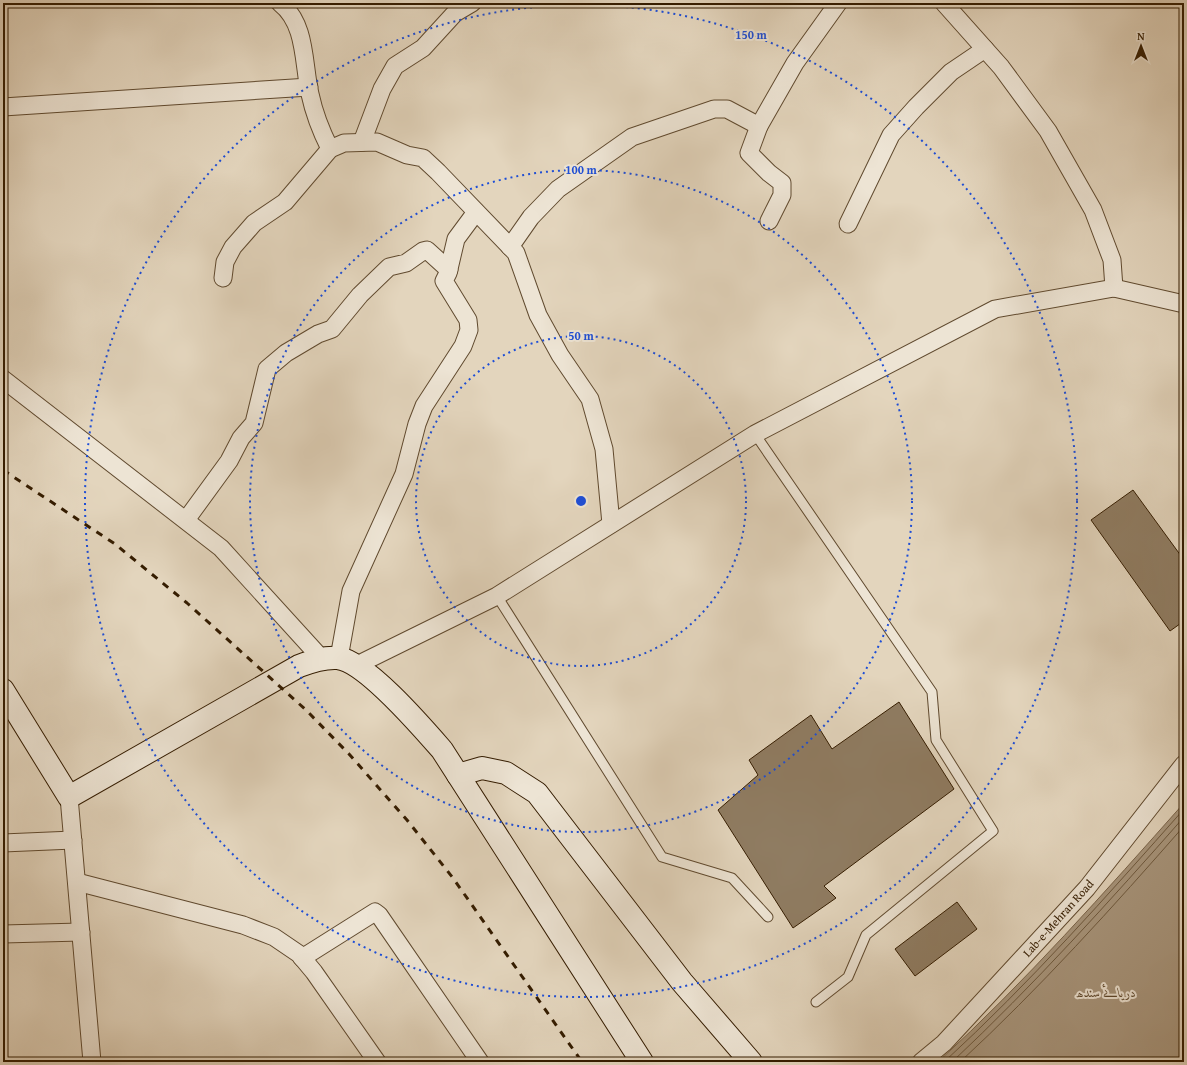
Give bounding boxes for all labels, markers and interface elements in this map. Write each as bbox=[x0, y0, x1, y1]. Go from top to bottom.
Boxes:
text: 150 m bbox=[735, 26, 768, 43]
north arrow bbox=[1121, 26, 1161, 66]
text: N bbox=[1137, 28, 1145, 44]
text: 100 m bbox=[565, 161, 598, 178]
text: 50 m bbox=[568, 327, 594, 344]
centre of rings bbox=[574, 494, 588, 508]
street label: Lab-e-Mehran Road bbox=[1019, 875, 1098, 960]
water label: دریائے سندھ bbox=[1076, 983, 1136, 1002]

